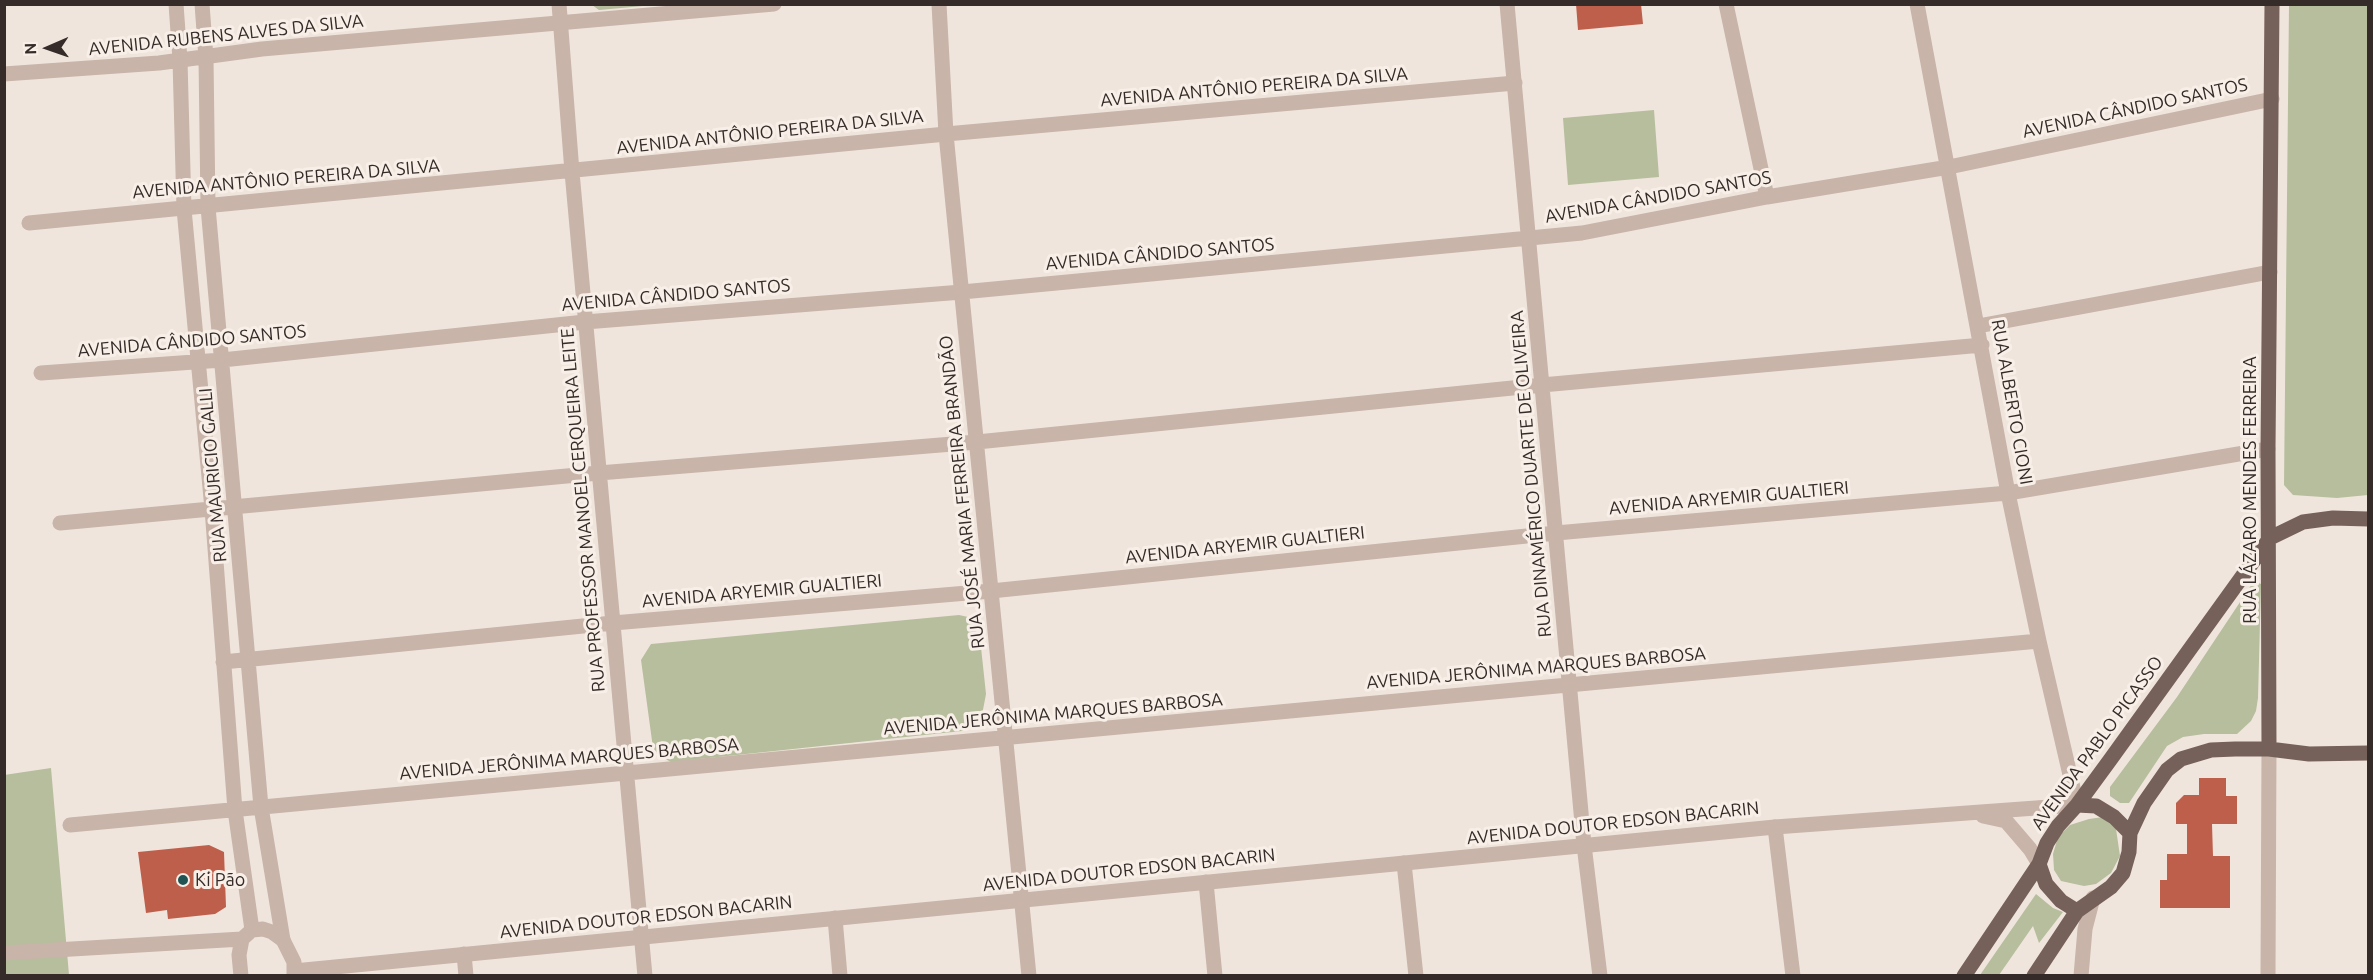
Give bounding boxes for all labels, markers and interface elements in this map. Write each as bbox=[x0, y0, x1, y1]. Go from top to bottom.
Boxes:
street label: AVENIDA RUBENS ALVES DA SILVA bbox=[88, 10, 364, 60]
north arrow bbox=[18, 18, 78, 78]
text: N bbox=[21, 42, 39, 55]
street label: AVENIDA ANTÔNIO PEREIRA DA SILVA bbox=[1099, 63, 1409, 111]
street label: AVENIDA CÂNDIDO SANTOS bbox=[2021, 74, 2249, 142]
street label: AVENIDA ANTÔNIO PEREIRA DA SILVA bbox=[616, 105, 924, 159]
street label: AVENIDA ANTÔNIO PEREIRA DA SILVA bbox=[131, 155, 441, 203]
street label: AVENIDA CÂNDIDO SANTOS bbox=[1543, 166, 1773, 228]
street label: AVENIDA CÂNDIDO SANTOS bbox=[1045, 233, 1275, 275]
street label: AVENIDA CÂNDIDO SANTOS bbox=[561, 274, 791, 316]
street label: RUA DINAMÉRICO DUARTE DE OLIVEIRA bbox=[1506, 310, 1556, 638]
street label: RUA ALBERTO CIONI bbox=[1987, 318, 2037, 486]
street label: AVENIDA CÂNDIDO SANTOS bbox=[77, 320, 307, 362]
street label: RUA PROFESSOR MANOEL CERQUEIRA LEITE bbox=[556, 327, 610, 693]
street label: RUA JOSÉ MARIA FERREIRA BRANDÃO bbox=[935, 334, 989, 650]
street label: RUA LÁZARO MENDES FERREIRA bbox=[2239, 356, 2261, 624]
street label: RUA MAURICIO GALLI bbox=[195, 387, 231, 563]
street label: AVENIDA ARYEMIR GUALTIERI bbox=[1608, 477, 1850, 519]
street label: AVENIDA ARYEMIR GUALTIERI bbox=[1124, 522, 1366, 568]
street label: AVENIDA ARYEMIR GUALTIERI bbox=[641, 570, 883, 612]
street label: AVENIDA JERÔNIMA MARQUES BARBOSA bbox=[1366, 642, 1706, 694]
street label: AVENIDA PABLO PICASSO bbox=[2027, 652, 2167, 834]
street label: AVENIDA JERÔNIMA MARQUES BARBOSA bbox=[883, 688, 1223, 740]
street label: AVENIDA JERÔNIMA MARQUES BARBOSA bbox=[399, 733, 739, 785]
street label: AVENIDA DOUTOR EDSON BACARIN bbox=[1466, 797, 1760, 849]
street label: AVENIDA DOUTOR EDSON BACARIN bbox=[982, 844, 1276, 896]
place label: Ki Pão bbox=[195, 869, 245, 891]
marker: Ki Pão bbox=[176, 873, 190, 887]
street label: AVENIDA DOUTOR EDSON BACARIN bbox=[499, 891, 793, 943]

